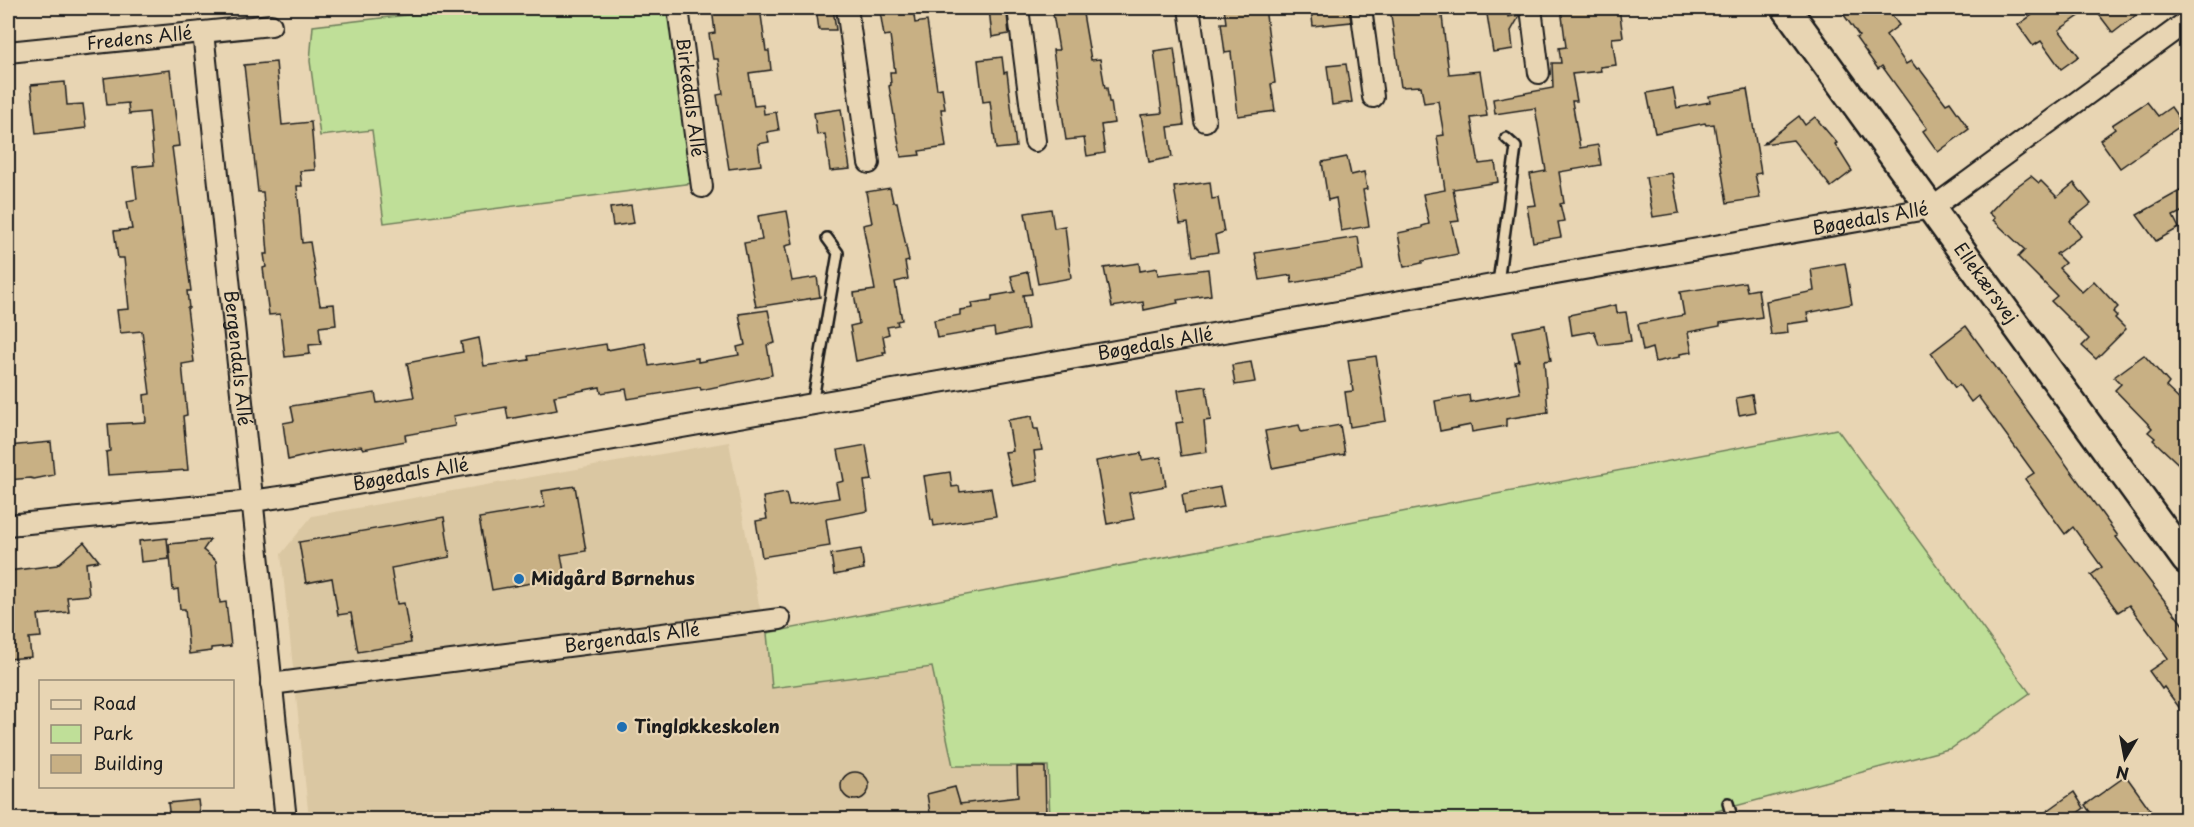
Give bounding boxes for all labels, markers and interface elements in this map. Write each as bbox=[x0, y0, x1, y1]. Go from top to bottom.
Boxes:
street label: Fredens Allé bbox=[85, 18, 193, 56]
street label: Birkedals Allé bbox=[670, 35, 713, 159]
street label: Bøgedals Allé bbox=[1810, 194, 1930, 241]
street label: Ellekærsvej bbox=[1948, 236, 2025, 329]
street label: Bergendals Allé bbox=[218, 289, 259, 427]
street label: Bøgedals Allé bbox=[1095, 319, 1215, 366]
street label: Bøgedals Allé bbox=[350, 450, 471, 496]
place label: Midgård Børnehus bbox=[531, 564, 695, 591]
marker: Midgård Børnehus bbox=[512, 572, 526, 586]
street label: Bergendals Allé bbox=[563, 614, 701, 658]
legend bbox=[39, 680, 234, 788]
text: Road bbox=[93, 689, 137, 716]
place label: Tingløkkeskolen bbox=[634, 712, 780, 739]
text: Park bbox=[93, 719, 133, 746]
marker: Tingløkkeskolen bbox=[615, 720, 629, 734]
north arrow bbox=[2095, 728, 2155, 788]
text: Building bbox=[93, 749, 163, 776]
text: N bbox=[2114, 761, 2131, 787]

